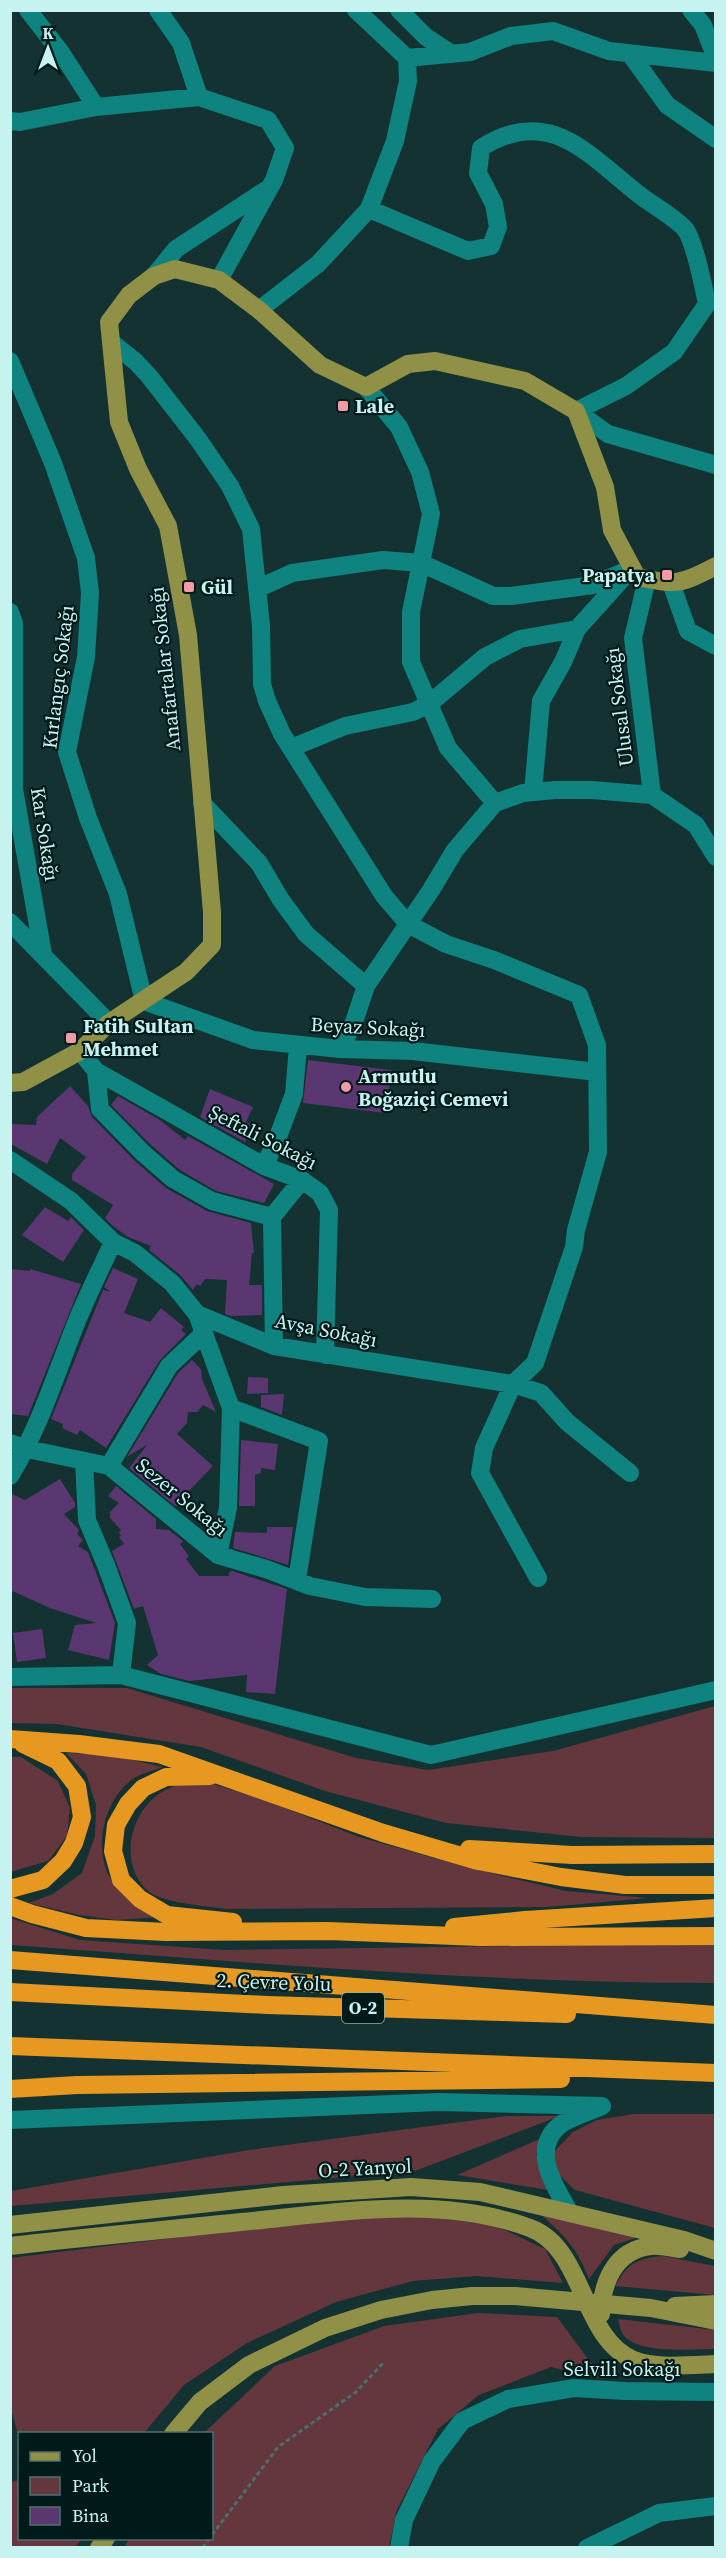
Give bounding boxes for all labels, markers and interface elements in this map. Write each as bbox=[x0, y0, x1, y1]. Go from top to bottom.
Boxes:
north arrow bbox=[18, 18, 78, 78]
text: K bbox=[42, 22, 54, 44]
place label: Lale bbox=[355, 392, 394, 420]
marker: Lale bbox=[336, 399, 350, 413]
place label: Papatya bbox=[582, 561, 655, 589]
marker: Papatya bbox=[660, 568, 674, 582]
place label: Gül bbox=[201, 573, 233, 601]
marker: Gül bbox=[182, 580, 196, 594]
street label: Anafartalar Sokağı bbox=[142, 585, 188, 753]
street label: Kırlangıç Sokağı bbox=[35, 604, 81, 750]
street label: Ulusal Sokağı bbox=[598, 646, 640, 768]
street label: Kar Sokağı bbox=[24, 785, 66, 883]
street label: Beyaz Sokağı bbox=[310, 1010, 426, 1044]
place label: Fatih Sultan Mehmet bbox=[83, 1012, 194, 1063]
marker: Fatih Sultan Mehmet bbox=[64, 1031, 78, 1045]
place label: Armutlu Boğaziçi Cemevi bbox=[358, 1062, 508, 1113]
marker: Armutlu Boğaziçi Cemevi bbox=[339, 1080, 353, 1094]
street label: Şeftali Sokağı bbox=[204, 1098, 322, 1176]
street label: Avşa Sokağı bbox=[272, 1306, 380, 1354]
street label: Sezer Sokağı bbox=[130, 1451, 234, 1543]
street label: 2. Çevre Yolu bbox=[216, 1966, 332, 1998]
road number: O-2 bbox=[342, 1993, 384, 2023]
street label: O-2 Yanyol bbox=[317, 2152, 413, 2184]
street label: Selvili Sokağı bbox=[564, 2355, 680, 2383]
legend bbox=[18, 2432, 213, 2540]
text: Yol bbox=[72, 2443, 97, 2468]
text: Park bbox=[72, 2473, 109, 2498]
text: Bina bbox=[72, 2503, 110, 2528]

